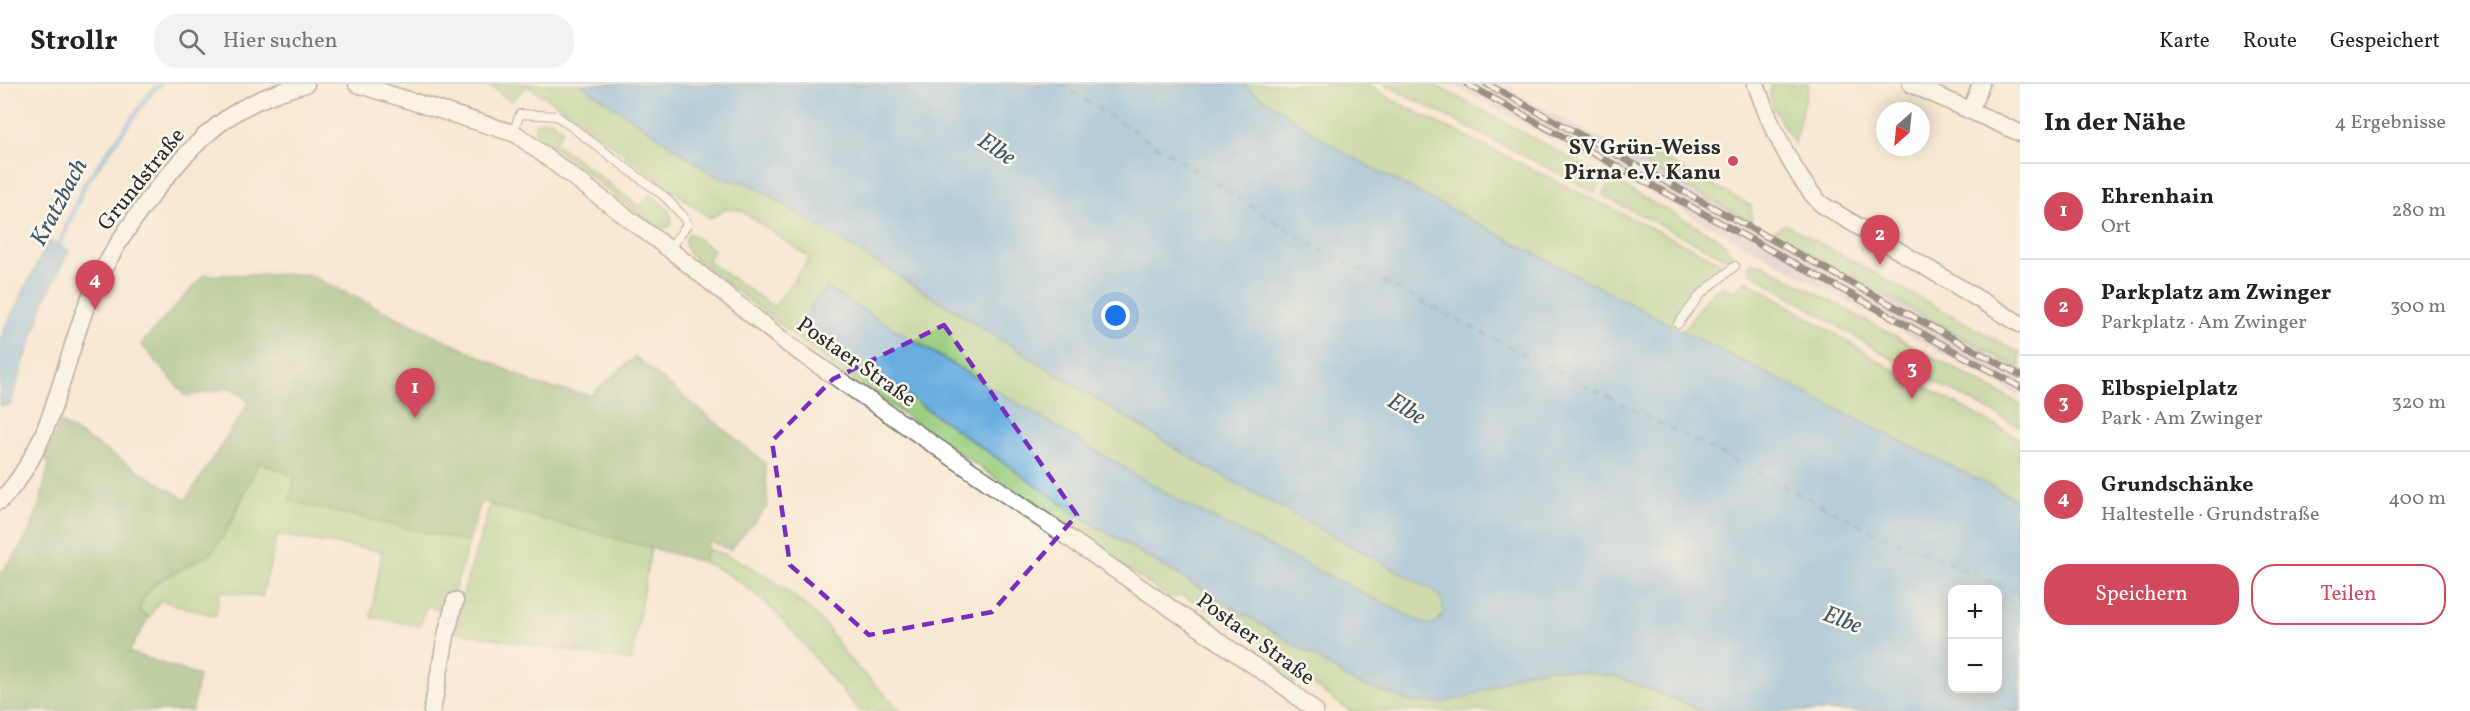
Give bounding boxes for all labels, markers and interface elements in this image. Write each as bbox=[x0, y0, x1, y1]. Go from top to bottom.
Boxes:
search box bbox=[154, 14, 574, 68]
text: Strollr bbox=[30, 22, 118, 61]
icon: search bbox=[175, 25, 208, 58]
text: Hier suchen bbox=[223, 26, 338, 57]
text: Karte bbox=[2159, 27, 2210, 56]
text: Route bbox=[2243, 27, 2297, 56]
text: Gespeichert bbox=[2330, 27, 2440, 56]
north arrow bbox=[1876, 102, 1930, 156]
text: In der Nähe bbox=[2044, 105, 2186, 141]
text: 4 Ergebnisse bbox=[2334, 109, 2446, 137]
street label: Grundstraße bbox=[91, 122, 193, 238]
water label: Elbe bbox=[970, 125, 1022, 175]
place label: SV Grün-Weiss Pirna e.V. Kanu bbox=[1564, 133, 1721, 189]
water label: Kratzbach bbox=[23, 153, 97, 253]
marker: SV Grün-Weiss Pirna e.V. Kanu bbox=[1726, 154, 1740, 168]
text: Ehrenhain bbox=[2101, 182, 2214, 213]
text: 1 bbox=[2059, 197, 2068, 225]
text: 280 m bbox=[2391, 197, 2446, 225]
text: Ort bbox=[2101, 213, 2131, 241]
pin: 2 bbox=[1860, 216, 1900, 265]
pin: 4 bbox=[76, 260, 115, 310]
text: Parkplatz am Zwinger bbox=[2101, 278, 2331, 309]
text: 2 bbox=[2058, 293, 2069, 321]
text: 300 m bbox=[2390, 293, 2446, 321]
your location bbox=[1101, 301, 1130, 330]
text: Parkplatz · Am Zwinger bbox=[2101, 309, 2307, 337]
street label: Postaer Straße bbox=[790, 310, 922, 416]
pin: 3 bbox=[1892, 350, 1932, 399]
pin: 1 bbox=[396, 368, 434, 418]
text: Elbspielplatz bbox=[2101, 374, 2238, 405]
water label: Elbe bbox=[1380, 385, 1432, 435]
text: 3 bbox=[2058, 389, 2069, 417]
text: 320 m bbox=[2391, 389, 2446, 417]
text: Park · Am Zwinger bbox=[2101, 405, 2263, 433]
text: Grundschänke bbox=[2101, 470, 2253, 501]
text: 4 bbox=[2057, 485, 2070, 513]
text: 400 m bbox=[2388, 485, 2446, 513]
text: Haltestelle · Grundstraße bbox=[2101, 501, 2319, 529]
button: Speichern bbox=[2044, 564, 2239, 625]
button: Teilen bbox=[2251, 564, 2446, 625]
map controls bbox=[1948, 585, 2002, 693]
button: + bbox=[1948, 585, 2002, 639]
street label: Postaer Straße bbox=[1189, 586, 1321, 694]
water label: Elbe bbox=[1818, 598, 1867, 644]
button: − bbox=[1948, 639, 2002, 693]

